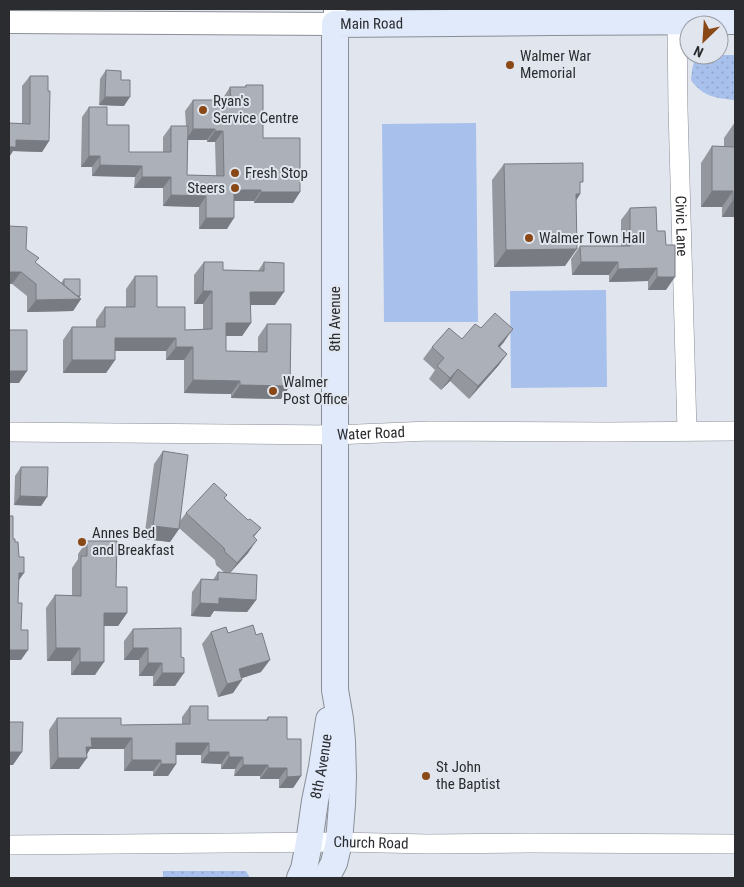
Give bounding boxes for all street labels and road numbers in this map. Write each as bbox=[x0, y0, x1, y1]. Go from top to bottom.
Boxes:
street label: Main Road bbox=[340, 14, 403, 33]
street label: Civic Lane bbox=[671, 195, 691, 257]
street label: 8th Avenue bbox=[326, 286, 344, 352]
street label: Water Road bbox=[337, 423, 405, 444]
street label: 8th Avenue bbox=[307, 733, 336, 801]
street label: Church Road bbox=[333, 833, 409, 853]

